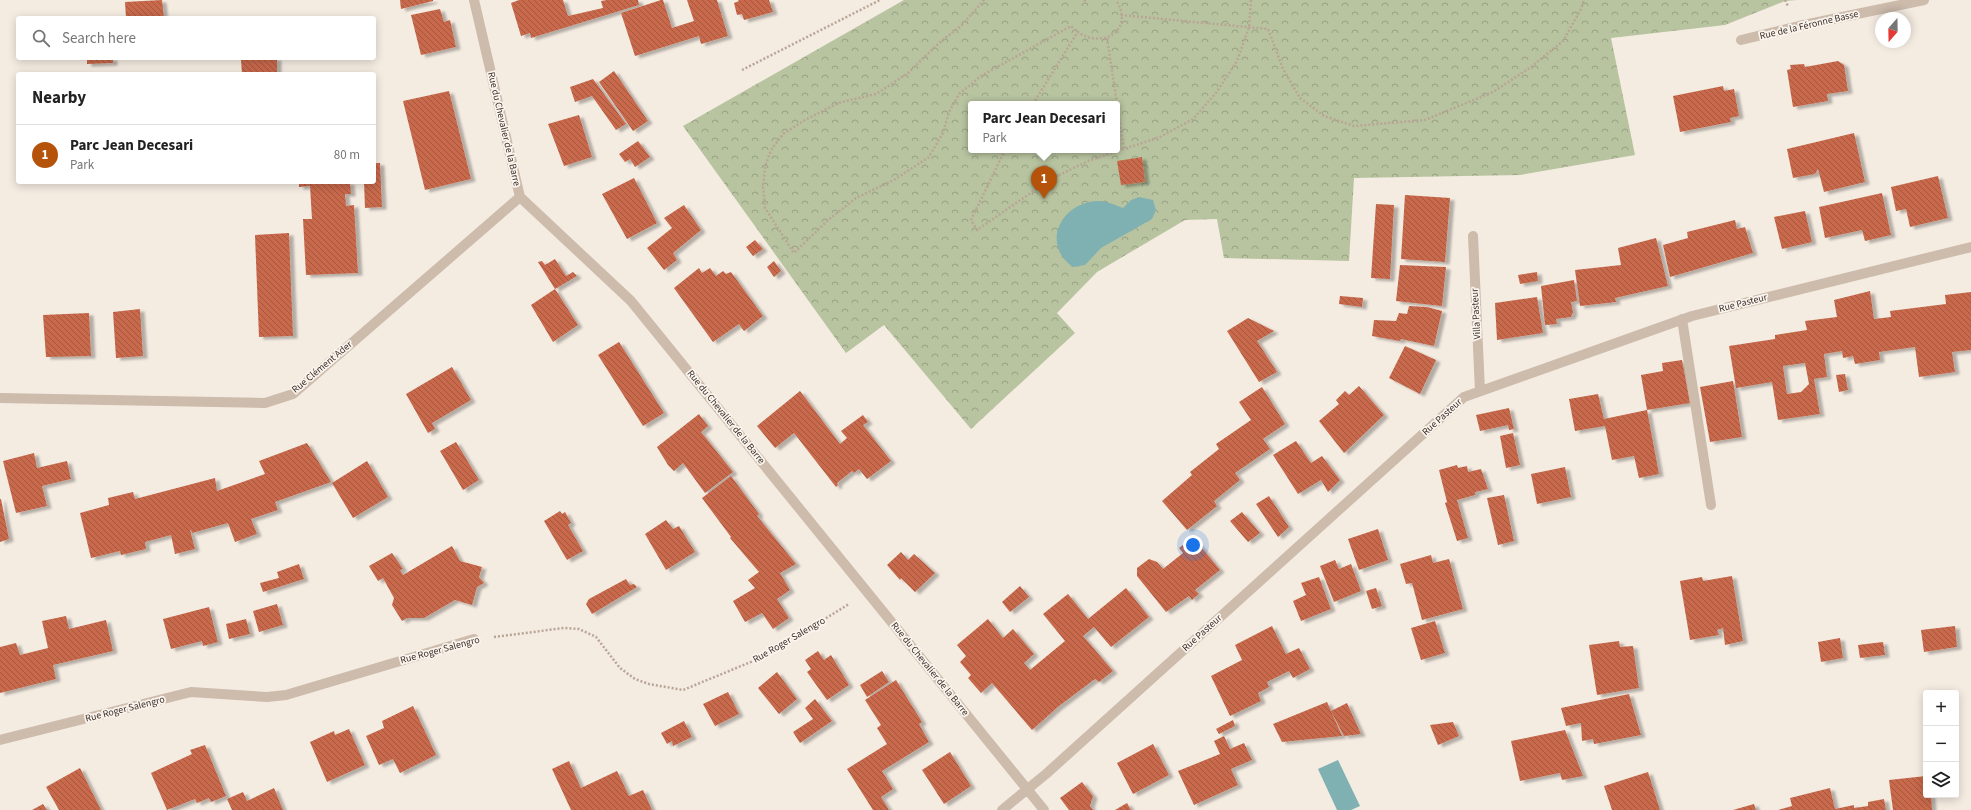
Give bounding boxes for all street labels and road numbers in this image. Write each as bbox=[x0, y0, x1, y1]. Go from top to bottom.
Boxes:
street label: Rue de la Féronne Basse bbox=[1758, 7, 1860, 43]
street label: Rue du Chevalier de la Barre bbox=[484, 70, 524, 188]
street label: Villa Pasteur bbox=[1468, 288, 1484, 340]
street label: Rue Pasteur bbox=[1717, 290, 1769, 316]
street label: Rue Clément Ader bbox=[289, 337, 356, 396]
street label: Rue du Chevalier de la Barre bbox=[684, 367, 768, 467]
street label: Rue Pasteur bbox=[1419, 395, 1465, 439]
street label: Rue Pasteur bbox=[1179, 611, 1225, 655]
street label: Rue Roger Salengro bbox=[750, 614, 828, 666]
street label: Rue du Chevalier de la Barre bbox=[888, 619, 972, 719]
street label: Rue Roger Salengro bbox=[399, 633, 481, 667]
street label: Rue Roger Salengro bbox=[84, 692, 166, 726]

